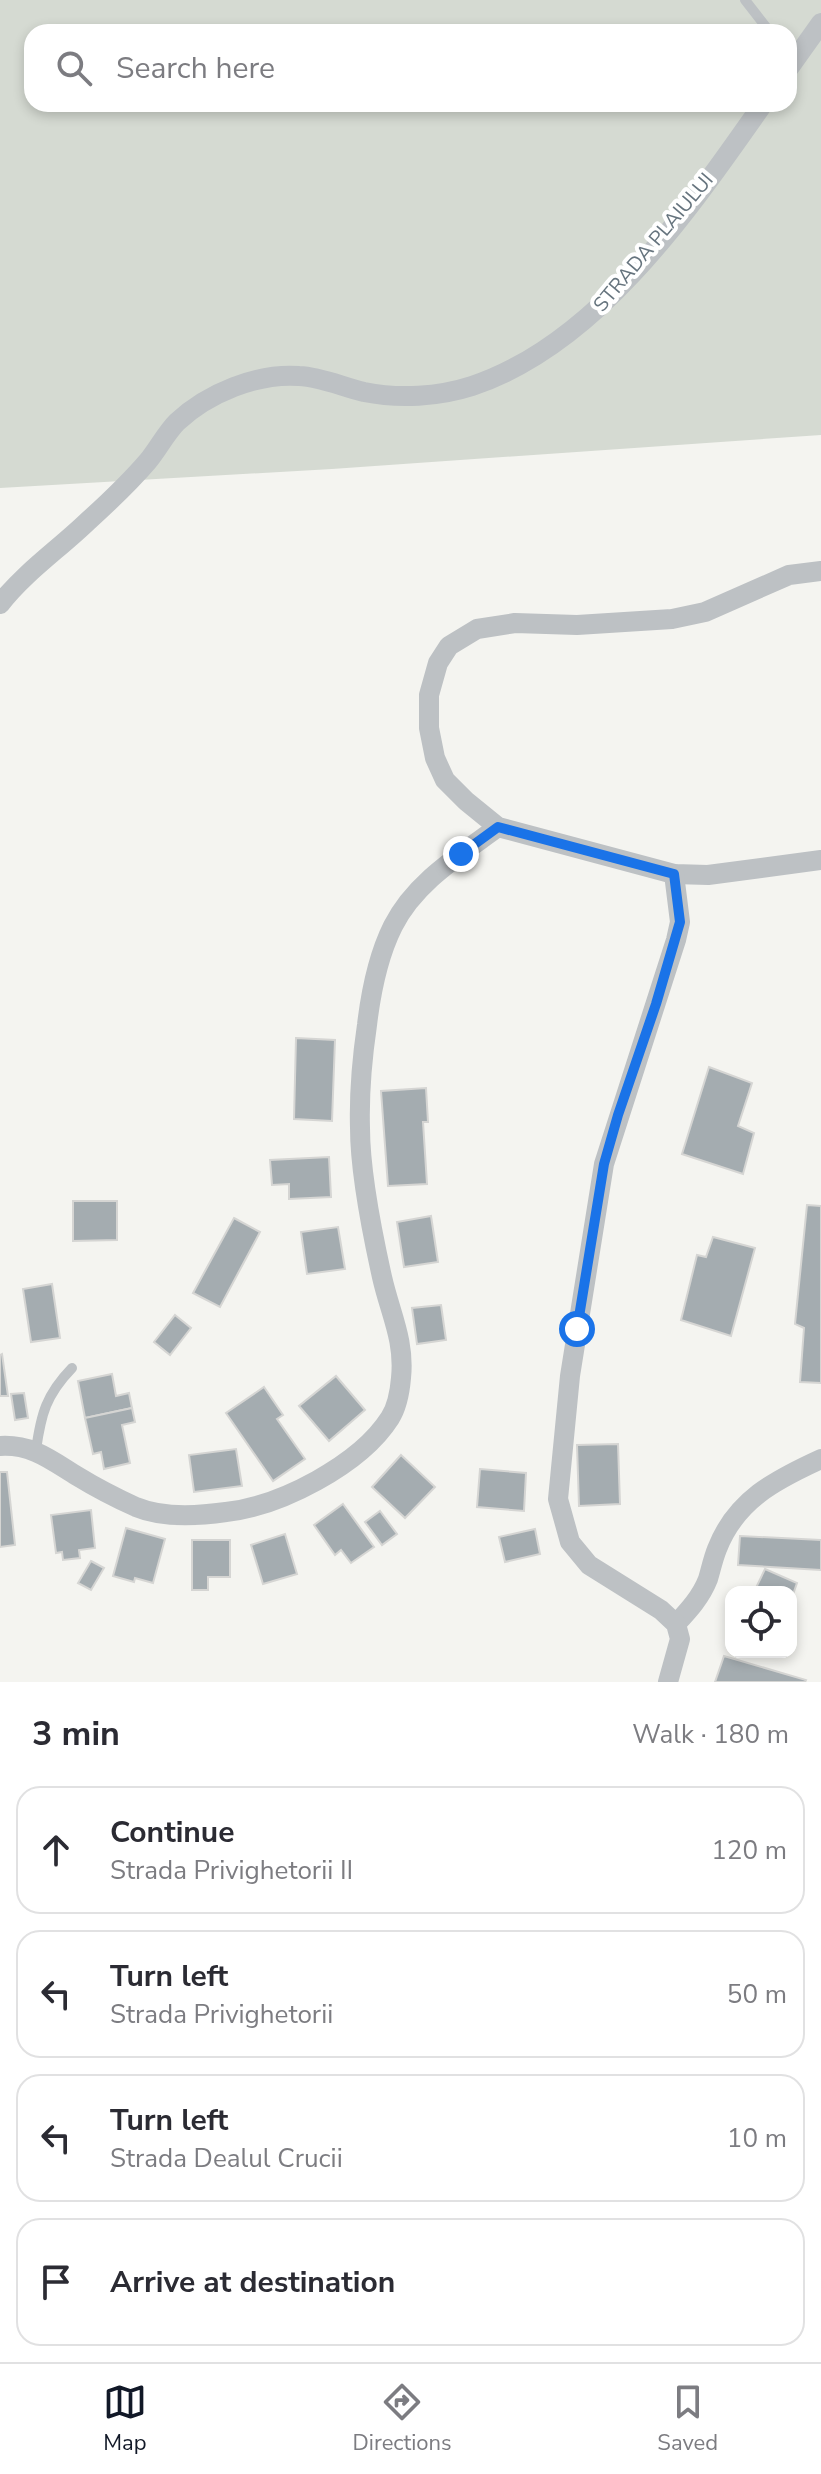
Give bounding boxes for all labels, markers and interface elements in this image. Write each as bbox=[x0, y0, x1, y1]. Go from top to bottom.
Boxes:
search box bbox=[24, 24, 797, 112]
icon: search bbox=[52, 46, 96, 90]
text: Search here bbox=[116, 48, 275, 89]
street label: STRADA PLAIULUI bbox=[587, 167, 719, 317]
route end bbox=[443, 836, 479, 872]
route start bbox=[559, 1311, 595, 1347]
map controls bbox=[725, 1586, 797, 1658]
button: locate bbox=[725, 1586, 797, 1658]
text: 3 min bbox=[32, 1711, 120, 1757]
text: Walk · 180 m bbox=[632, 1717, 789, 1752]
text: Continue bbox=[110, 1812, 235, 1853]
icon: ahead bbox=[34, 1828, 78, 1872]
text: 120 m bbox=[711, 1833, 787, 1868]
text: Strada Privighetorii II bbox=[110, 1853, 353, 1888]
text: Turn left bbox=[110, 1956, 228, 1997]
icon: left bbox=[34, 1972, 78, 2016]
text: 50 m bbox=[727, 1977, 787, 2012]
text: Strada Privighetorii bbox=[110, 1997, 333, 2032]
text: Turn left bbox=[110, 2100, 228, 2141]
icon: left bbox=[34, 2116, 78, 2160]
text: 10 m bbox=[727, 2121, 787, 2156]
text: Strada Dealul Crucii bbox=[110, 2141, 343, 2176]
icon: arrive bbox=[34, 2260, 78, 2304]
text: Arrive at destination bbox=[110, 2262, 395, 2303]
tab: Map bbox=[103, 2380, 147, 2458]
tab: Directions bbox=[353, 2380, 452, 2458]
tab: Saved bbox=[657, 2380, 718, 2458]

